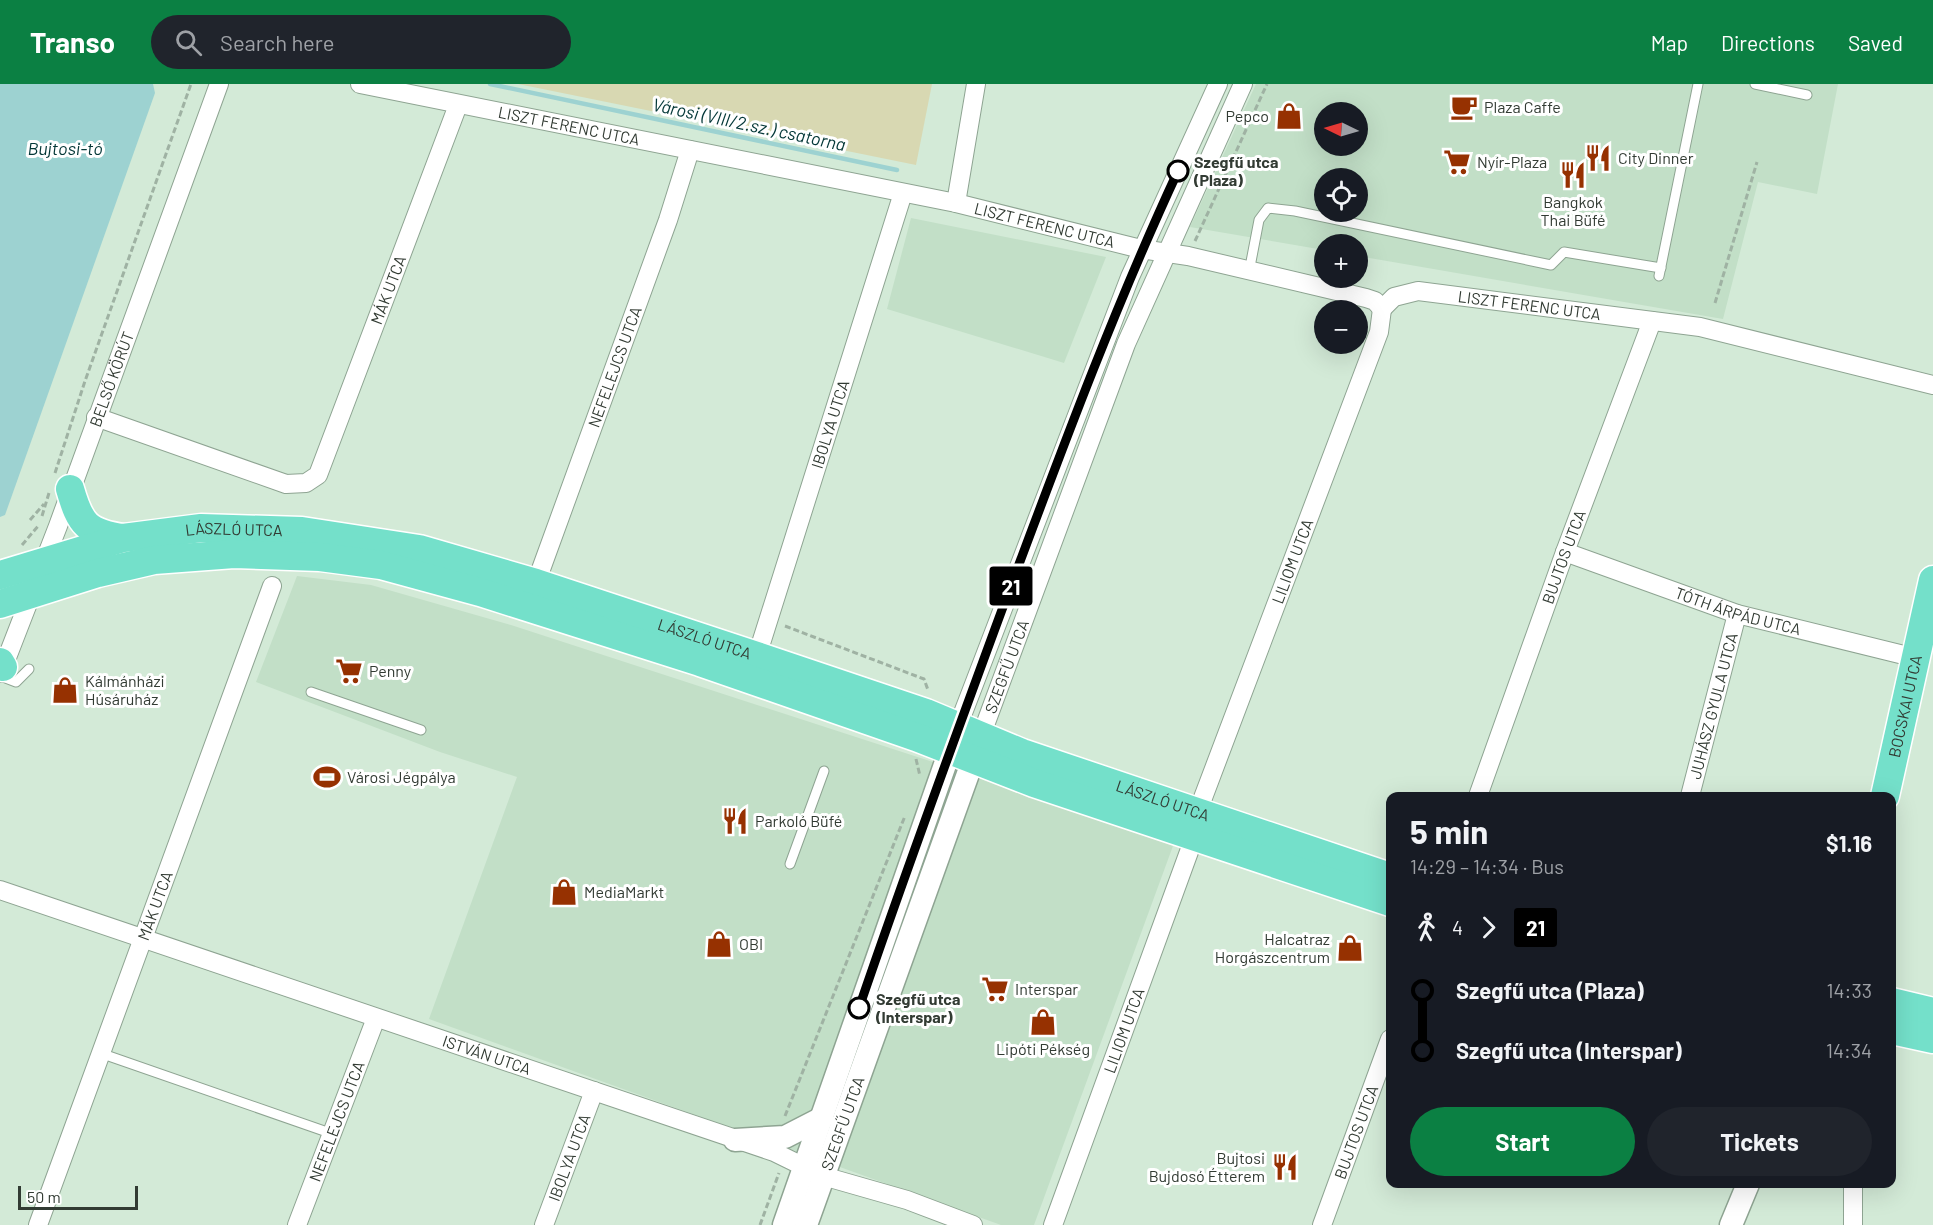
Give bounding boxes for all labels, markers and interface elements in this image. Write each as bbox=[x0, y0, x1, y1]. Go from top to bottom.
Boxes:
search box bbox=[151, 15, 571, 69]
text: Transo bbox=[30, 25, 115, 59]
icon: search bbox=[172, 26, 205, 59]
text: Search here bbox=[220, 29, 334, 55]
text: Map bbox=[1651, 30, 1688, 55]
text: Directions bbox=[1721, 30, 1815, 55]
text: Saved bbox=[1848, 30, 1903, 55]
cafe icon: Plaza Caffe bbox=[1449, 92, 1479, 122]
water label: Városi (VIII/2.sz.) csatorna bbox=[651, 93, 848, 155]
place label: Plaza Caffe bbox=[1484, 97, 1561, 116]
shop icon: Pepco bbox=[1274, 101, 1304, 131]
street label: LISZT FERENC UTCA bbox=[497, 102, 642, 149]
north arrow bbox=[1314, 102, 1368, 156]
map controls bbox=[1314, 102, 1368, 354]
place label: Pepco bbox=[1226, 106, 1269, 125]
water label: Bujtosi-tó bbox=[27, 137, 103, 159]
restaurant icon: City Dinner bbox=[1583, 143, 1613, 173]
supermarket icon: Nyír-Plaza bbox=[1442, 147, 1472, 177]
place label: City Dinner bbox=[1618, 148, 1694, 167]
place label: Szegfű utca (Plaza) bbox=[1193, 152, 1278, 189]
place label: Nyír-Plaza bbox=[1477, 152, 1547, 171]
marker: Szegfű utca (Plaza) bbox=[1167, 160, 1189, 182]
restaurant icon: Bangkok Thai Büfé bbox=[1558, 160, 1588, 190]
button: locate bbox=[1314, 168, 1368, 222]
place label: Bangkok Thai Büfé bbox=[1540, 192, 1606, 229]
street label: LISZT FERENC UTCA bbox=[973, 198, 1117, 251]
button: + bbox=[1314, 234, 1368, 288]
street label: MÁK UTCA bbox=[366, 252, 409, 327]
street label: LISZT FERENC UTCA bbox=[1457, 286, 1602, 323]
button: − bbox=[1314, 300, 1368, 354]
street label: NEFELEJCS UTCA bbox=[583, 303, 645, 430]
street label: BELSŐ KÖRÚT bbox=[85, 329, 137, 429]
street label: IBOLYA UTCA bbox=[807, 377, 853, 471]
street label: BUJTOS UTCA bbox=[1537, 507, 1589, 606]
street label: LILIOM UTCA bbox=[1267, 516, 1317, 606]
street label: LÁSZLÓ UTCA bbox=[184, 518, 283, 539]
line badge: 21 bbox=[984, 566, 1038, 606]
text: 21 bbox=[1001, 574, 1021, 599]
street label: TÓTH ÁRPÁD UTCA bbox=[1673, 583, 1803, 638]
street label: LÁSZLÓ UTCA bbox=[656, 614, 754, 663]
street label: SZEGFŰ UTCA bbox=[980, 617, 1032, 716]
street label: JUHÁSZ GYULA UTCA bbox=[1685, 630, 1741, 781]
street label: BOCSKAI UTCA bbox=[1884, 653, 1925, 759]
supermarket icon: Penny bbox=[334, 656, 364, 686]
place label: Penny bbox=[369, 661, 412, 680]
place label: Kálmánházi Húsáruház bbox=[85, 671, 165, 708]
shop icon: Kálmánházi Húsáruház bbox=[50, 675, 80, 705]
sports icon: Városi Jégpálya bbox=[312, 762, 342, 792]
place label: Városi Jégpálya bbox=[347, 767, 456, 786]
street label: LÁSZLÓ UTCA bbox=[1114, 775, 1212, 825]
restaurant icon: Parkoló Büfé bbox=[720, 806, 750, 836]
place label: Parkoló Büfé bbox=[755, 811, 842, 830]
text: 5 min bbox=[1410, 811, 1488, 851]
text: $1.16 bbox=[1826, 830, 1872, 856]
text: 14:29 – 14:34 · Bus bbox=[1410, 854, 1564, 878]
street label: MÁK UTCA bbox=[133, 868, 176, 943]
shop icon: MediaMarkt bbox=[549, 877, 579, 907]
place label: MediaMarkt bbox=[584, 882, 664, 901]
icon: walk bbox=[1410, 911, 1443, 944]
icon: forward bbox=[1472, 911, 1505, 944]
text: 4 bbox=[1452, 915, 1463, 939]
text: 21 bbox=[1526, 915, 1545, 940]
shop icon: OBI bbox=[704, 929, 734, 959]
place label: Halcatraz Horgászcentrum bbox=[1215, 929, 1330, 966]
shop icon: Halcatraz Horgászcentrum bbox=[1335, 933, 1365, 963]
place label: OBI bbox=[739, 934, 763, 953]
supermarket icon: Interspar bbox=[980, 974, 1010, 1004]
text: Szegfű utca (Plaza) bbox=[1456, 977, 1644, 1003]
text: 14:33 bbox=[1827, 978, 1872, 1002]
place label: Interspar bbox=[1015, 979, 1078, 998]
street label: LILIOM UTCA bbox=[1099, 985, 1148, 1076]
place label: Szegfű utca (Interspar) bbox=[875, 989, 960, 1026]
marker: Szegfű utca (Interspar) bbox=[848, 997, 870, 1019]
shop icon: Lipóti Pékség bbox=[1028, 1007, 1058, 1037]
street label: ISTVÁN UTCA bbox=[440, 1031, 534, 1078]
text: Szegfű utca (Interspar) bbox=[1456, 1037, 1682, 1063]
text: 14:34 bbox=[1826, 1038, 1872, 1062]
place label: Lipóti Pékség bbox=[996, 1039, 1090, 1058]
street label: NEFELEJCS UTCA bbox=[305, 1058, 368, 1184]
street label: SZEGFŰ UTCA bbox=[816, 1073, 868, 1173]
street label: BUJTOS UTCA bbox=[1330, 1082, 1381, 1181]
button: Start bbox=[1410, 1107, 1635, 1176]
button: Tickets bbox=[1647, 1107, 1872, 1176]
street label: IBOLYA UTCA bbox=[544, 1111, 594, 1204]
place label: Bujtosi Bujdosó Étterem bbox=[1149, 1148, 1265, 1185]
restaurant icon: Bujtosi Bujdosó Étterem bbox=[1270, 1152, 1300, 1182]
scale bar bbox=[18, 1183, 138, 1210]
text: 50 m bbox=[27, 1187, 61, 1206]

